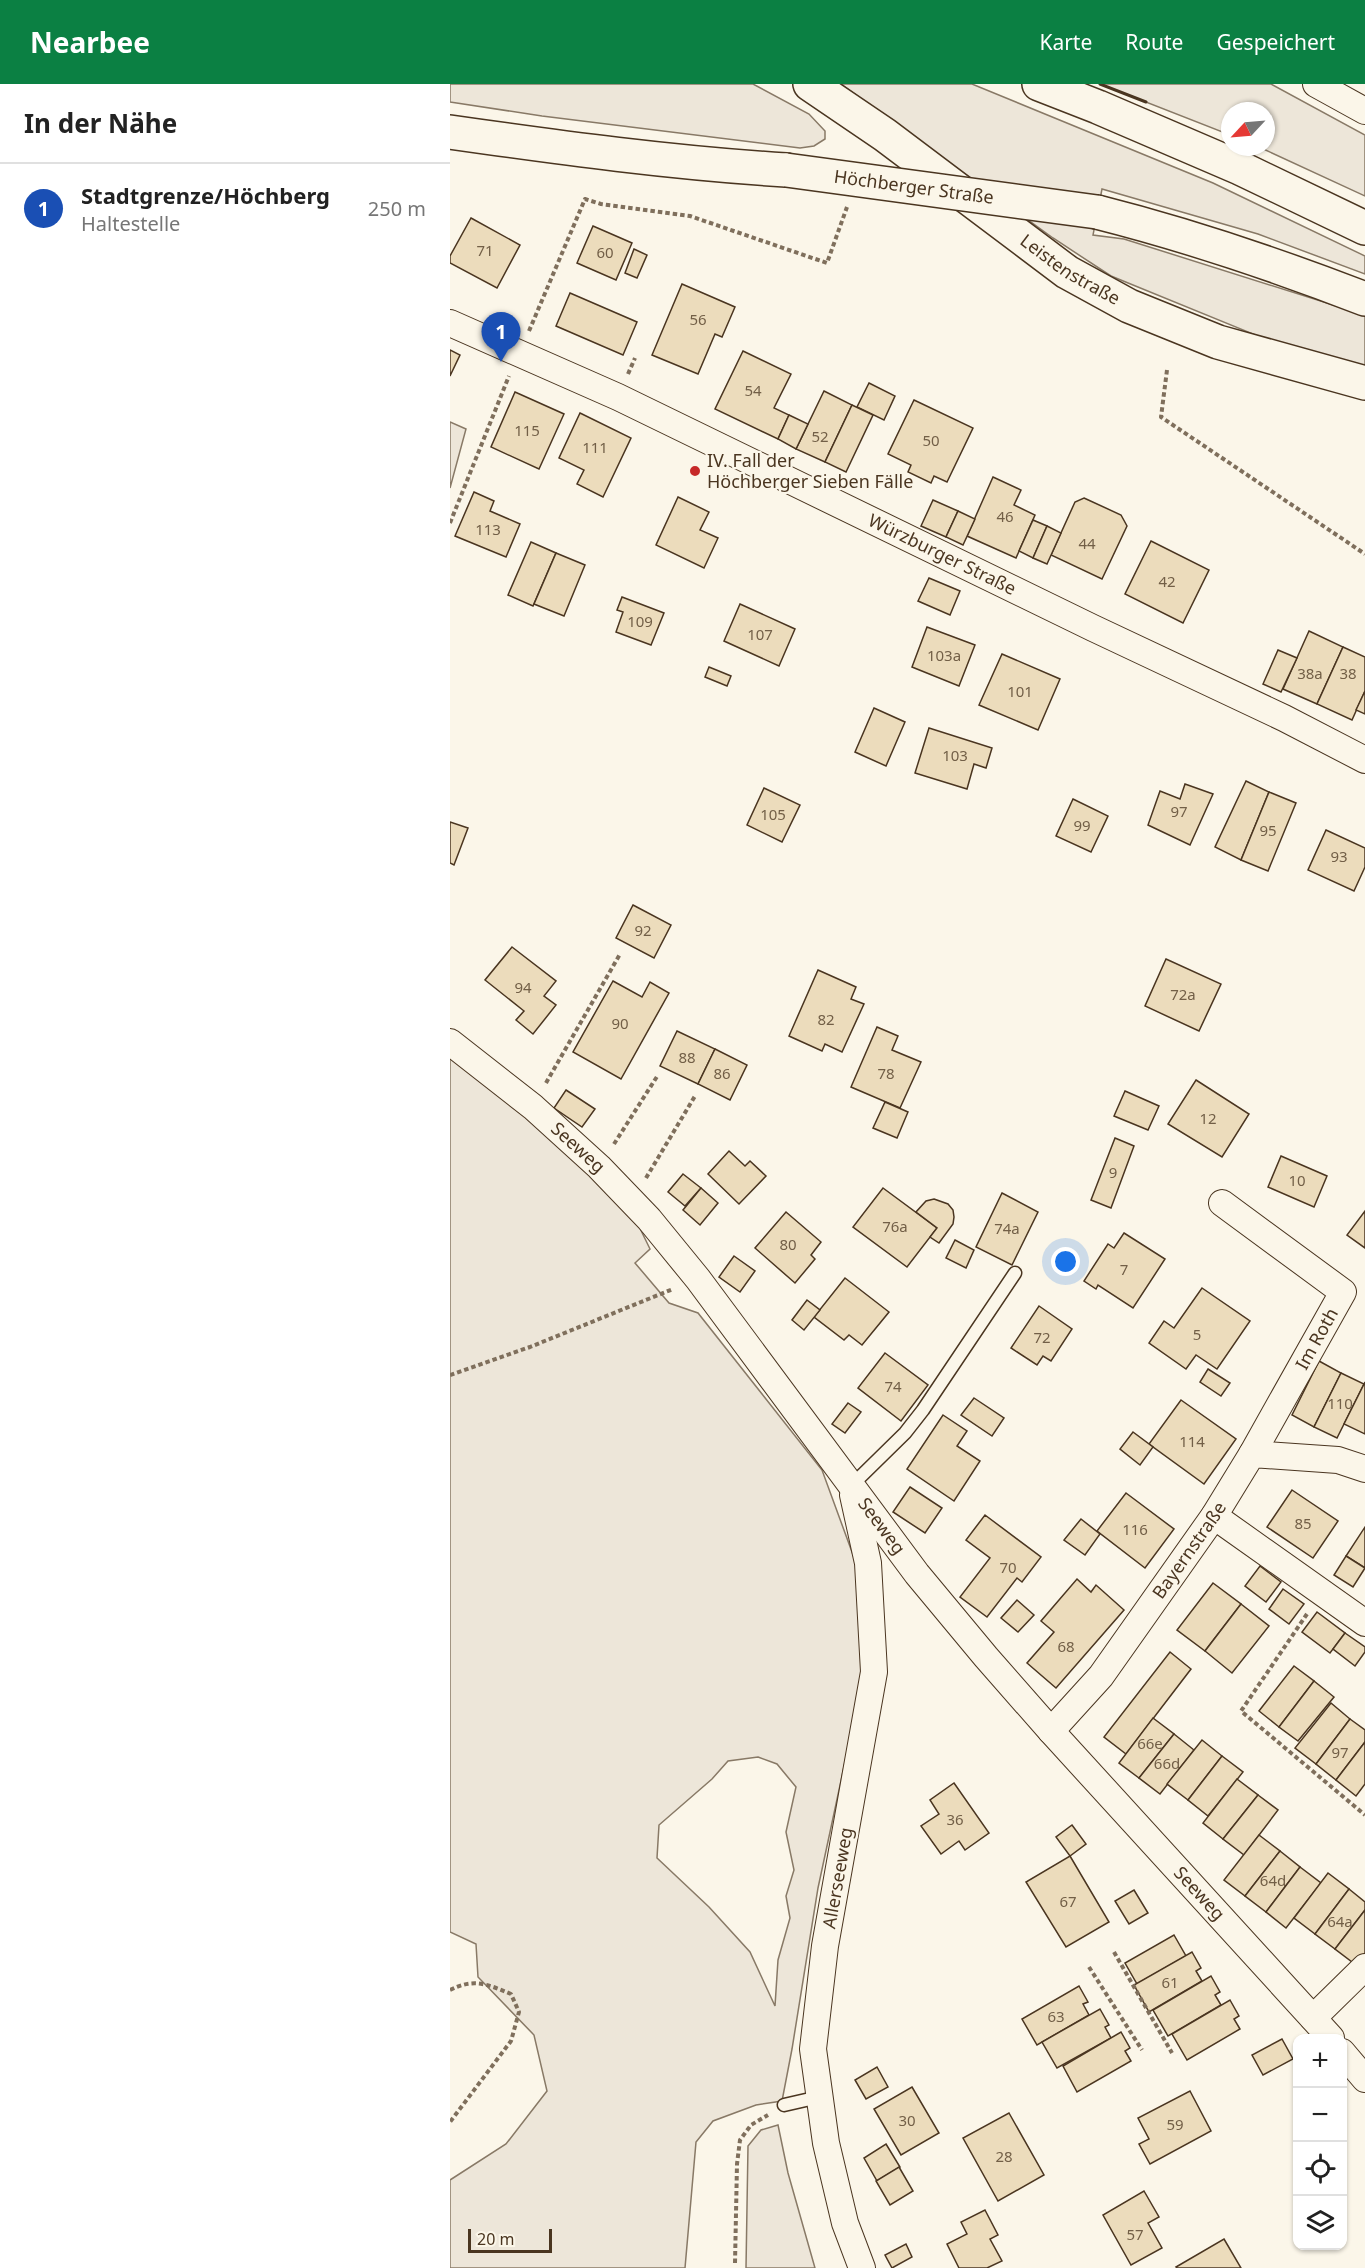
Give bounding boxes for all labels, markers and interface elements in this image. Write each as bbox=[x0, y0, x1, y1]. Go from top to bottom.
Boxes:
text: Nearbee bbox=[30, 23, 150, 61]
text: Karte bbox=[1039, 28, 1092, 56]
text: Route bbox=[1125, 28, 1183, 56]
text: Gespeichert bbox=[1216, 28, 1335, 56]
north arrow bbox=[1221, 102, 1275, 156]
text: In der Nähe bbox=[24, 105, 177, 141]
street label: Höchberger Straße bbox=[833, 164, 995, 209]
text: Stadtgrenze/Höchberg bbox=[81, 180, 330, 210]
text: 1 bbox=[38, 195, 49, 222]
text: 250 m bbox=[368, 195, 426, 222]
text: Haltestelle bbox=[81, 210, 180, 237]
street label: Leistenstraße bbox=[1016, 228, 1125, 310]
house number: 71 bbox=[476, 240, 494, 260]
house number: 60 bbox=[596, 242, 614, 262]
house number: 56 bbox=[689, 309, 707, 329]
pin: 1 bbox=[482, 312, 520, 362]
house number: 54 bbox=[744, 380, 762, 400]
house number: 115 bbox=[514, 420, 540, 440]
house number: 52 bbox=[811, 426, 829, 446]
house number: 50 bbox=[922, 430, 940, 450]
house number: 111 bbox=[582, 437, 608, 457]
place label: IV. Fall der Höchberger Sieben Fälle bbox=[707, 448, 913, 493]
marker: IV. Fall der Höchberger Sieben Fälle bbox=[688, 464, 702, 478]
house number: 46 bbox=[996, 506, 1014, 526]
street label: Würzburger Straße bbox=[865, 508, 1020, 600]
house number: 113 bbox=[475, 519, 501, 539]
house number: 44 bbox=[1078, 533, 1096, 553]
house number: 42 bbox=[1158, 571, 1176, 591]
house number: 109 bbox=[627, 611, 653, 631]
house number: 107 bbox=[747, 624, 773, 644]
house number: 103a bbox=[927, 645, 961, 665]
house number: 38a bbox=[1297, 663, 1323, 683]
house number: 38 bbox=[1339, 663, 1357, 683]
house number: 101 bbox=[1007, 681, 1033, 701]
house number: 103 bbox=[942, 745, 968, 765]
house number: 97 bbox=[1170, 801, 1188, 821]
house number: 105 bbox=[760, 804, 786, 824]
house number: 99 bbox=[1073, 815, 1091, 835]
house number: 95 bbox=[1259, 820, 1277, 840]
house number: 93 bbox=[1330, 846, 1348, 866]
house number: 92 bbox=[634, 920, 652, 940]
house number: 94 bbox=[514, 977, 532, 997]
house number: 72a bbox=[1170, 984, 1196, 1004]
house number: 82 bbox=[817, 1009, 835, 1029]
house number: 90 bbox=[611, 1013, 629, 1033]
house number: 88 bbox=[678, 1047, 696, 1067]
house number: 86 bbox=[713, 1063, 731, 1083]
house number: 78 bbox=[877, 1063, 895, 1083]
house number: 12 bbox=[1199, 1108, 1217, 1128]
street label: Seeweg bbox=[546, 1116, 611, 1178]
house number: 9 bbox=[1109, 1162, 1117, 1182]
house number: 10 bbox=[1288, 1170, 1306, 1190]
house number: 76a bbox=[882, 1216, 908, 1236]
house number: 74a bbox=[994, 1218, 1020, 1238]
house number: 80 bbox=[779, 1234, 797, 1254]
your location bbox=[1051, 1247, 1080, 1276]
house number: 7 bbox=[1120, 1259, 1128, 1279]
street label: Im Roth bbox=[1289, 1303, 1343, 1374]
house number: 5 bbox=[1193, 1324, 1201, 1344]
house number: 72 bbox=[1033, 1327, 1051, 1347]
house number: 74 bbox=[884, 1376, 902, 1396]
house number: 110 bbox=[1327, 1393, 1353, 1413]
house number: 114 bbox=[1179, 1431, 1205, 1451]
street label: Seeweg bbox=[853, 1492, 911, 1559]
street label: Bayernstraße bbox=[1146, 1497, 1231, 1603]
house number: 85 bbox=[1294, 1513, 1312, 1533]
house number: 116 bbox=[1122, 1519, 1148, 1539]
house number: 70 bbox=[999, 1557, 1017, 1577]
house number: 68 bbox=[1057, 1636, 1075, 1656]
house number: 66e bbox=[1137, 1733, 1163, 1753]
house number: 97 bbox=[1331, 1742, 1349, 1762]
house number: 66d bbox=[1154, 1753, 1180, 1773]
house number: 36 bbox=[946, 1809, 964, 1829]
street label: Allerseeweg bbox=[816, 1825, 858, 1930]
street label: Seeweg bbox=[1169, 1861, 1231, 1925]
house number: 64d bbox=[1260, 1870, 1286, 1890]
house number: 67 bbox=[1059, 1891, 1077, 1911]
house number: 64a bbox=[1327, 1911, 1353, 1931]
house number: 61 bbox=[1161, 1972, 1179, 1992]
house number: 63 bbox=[1047, 2006, 1065, 2026]
map controls bbox=[1293, 2034, 1347, 2250]
button: + bbox=[1293, 2034, 1347, 2088]
button: − bbox=[1293, 2088, 1347, 2142]
house number: 30 bbox=[898, 2110, 916, 2130]
house number: 59 bbox=[1166, 2114, 1184, 2134]
button: locate bbox=[1293, 2142, 1347, 2196]
house number: 28 bbox=[995, 2146, 1013, 2166]
button: layers bbox=[1293, 2196, 1347, 2250]
house number: 57 bbox=[1126, 2224, 1144, 2244]
scale bar bbox=[468, 2226, 552, 2254]
text: 20 m bbox=[477, 2228, 514, 2250]

